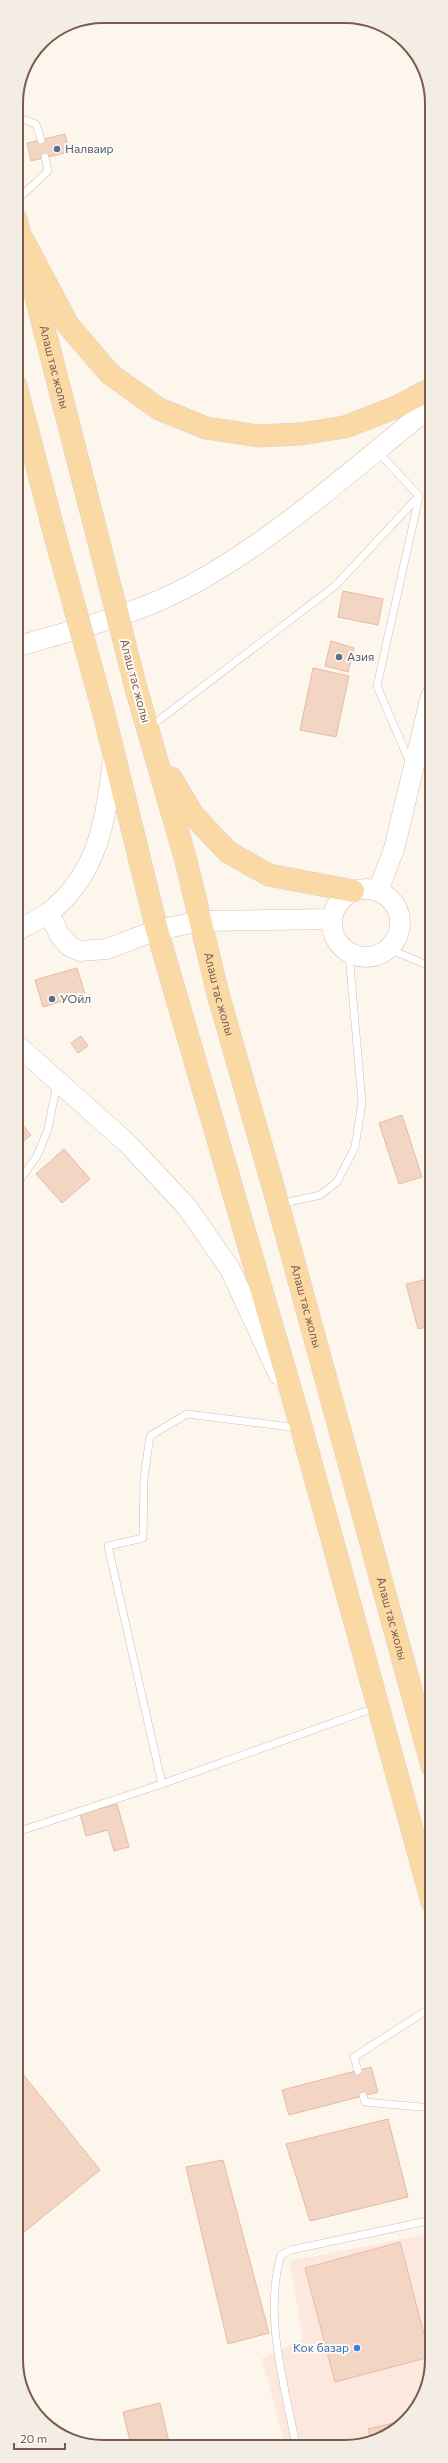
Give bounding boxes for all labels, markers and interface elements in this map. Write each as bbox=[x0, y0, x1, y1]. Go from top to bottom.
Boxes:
place label: Налваир bbox=[65, 141, 114, 155]
marker: Налваир bbox=[52, 144, 62, 154]
street label: Алаш тас жолы bbox=[38, 324, 72, 410]
street label: Алаш тас жолы bbox=[118, 638, 154, 724]
place label: Азия bbox=[347, 649, 374, 663]
marker: Азия bbox=[334, 652, 344, 662]
street label: Алаш тас жолы bbox=[202, 951, 238, 1037]
place label: УОйл bbox=[60, 991, 91, 1005]
marker: УОйл bbox=[47, 994, 57, 1004]
street label: Алаш тас жолы bbox=[289, 1263, 325, 1349]
street label: Алаш тас жолы bbox=[374, 1575, 411, 1662]
place label: Кок базар bbox=[293, 2340, 349, 2354]
marker: Кок базар bbox=[352, 2343, 362, 2353]
scale bar bbox=[14, 2425, 65, 2451]
text: 20 m bbox=[20, 2431, 47, 2445]

